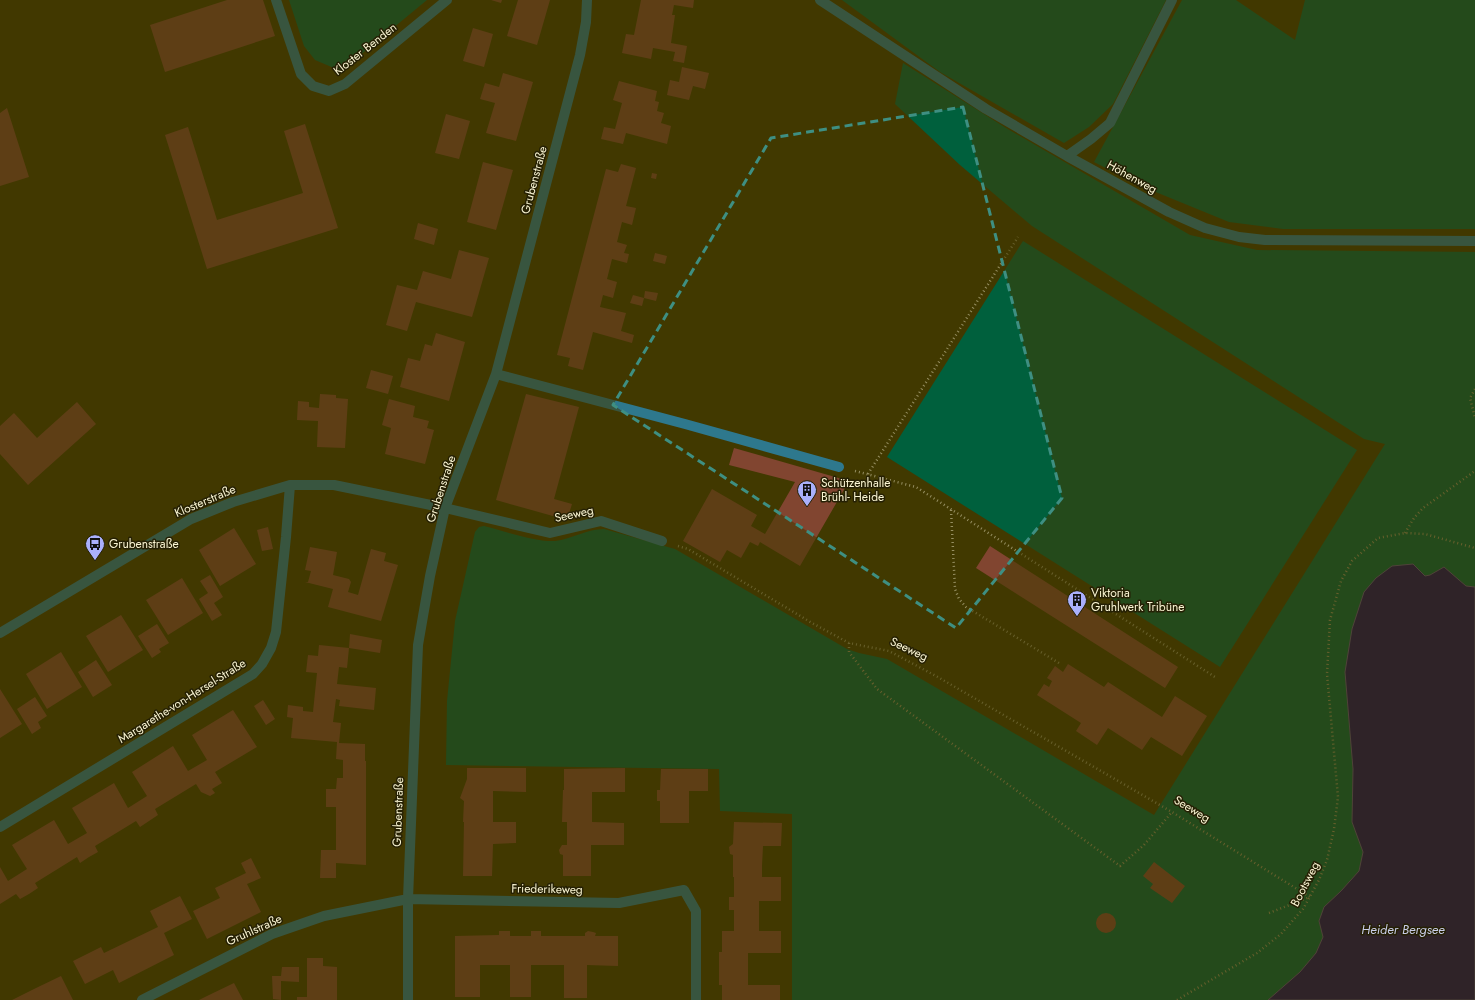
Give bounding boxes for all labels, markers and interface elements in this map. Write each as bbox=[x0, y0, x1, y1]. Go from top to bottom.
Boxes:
street label: Kloster Benden bbox=[329, 18, 401, 80]
street label: Grubenstraße bbox=[516, 144, 552, 216]
street label: Höhenweg bbox=[1104, 156, 1160, 198]
street label: Grubenstraße bbox=[422, 453, 460, 525]
place label: Schützenhalle Brühl- Heide bbox=[821, 474, 890, 506]
building icon: Schützenhalle Brühl- Heide bbox=[796, 479, 818, 507]
street label: Klosterstraße bbox=[172, 480, 238, 522]
street label: Seeweg bbox=[553, 501, 595, 527]
bus stop icon: Grubenstraße bbox=[84, 533, 106, 561]
place label: Grubenstraße bbox=[109, 535, 179, 553]
place label: Viktoria Gruhlwerk Tribüne bbox=[1091, 584, 1184, 616]
building icon: Viktoria Gruhlwerk Tribüne bbox=[1066, 589, 1088, 617]
street label: Seeweg bbox=[887, 632, 931, 666]
street label: Margarethe-von-Hersel-Straße bbox=[114, 654, 250, 748]
street label: Grubenstraße bbox=[388, 777, 408, 847]
street label: Seeweg bbox=[1170, 791, 1214, 827]
street label: Bootsweg bbox=[1286, 858, 1324, 910]
street label: Friederikeweg bbox=[511, 879, 583, 899]
street label: Gruhlstraße bbox=[223, 910, 285, 950]
water label: Heider Bergsee bbox=[1361, 920, 1445, 939]

